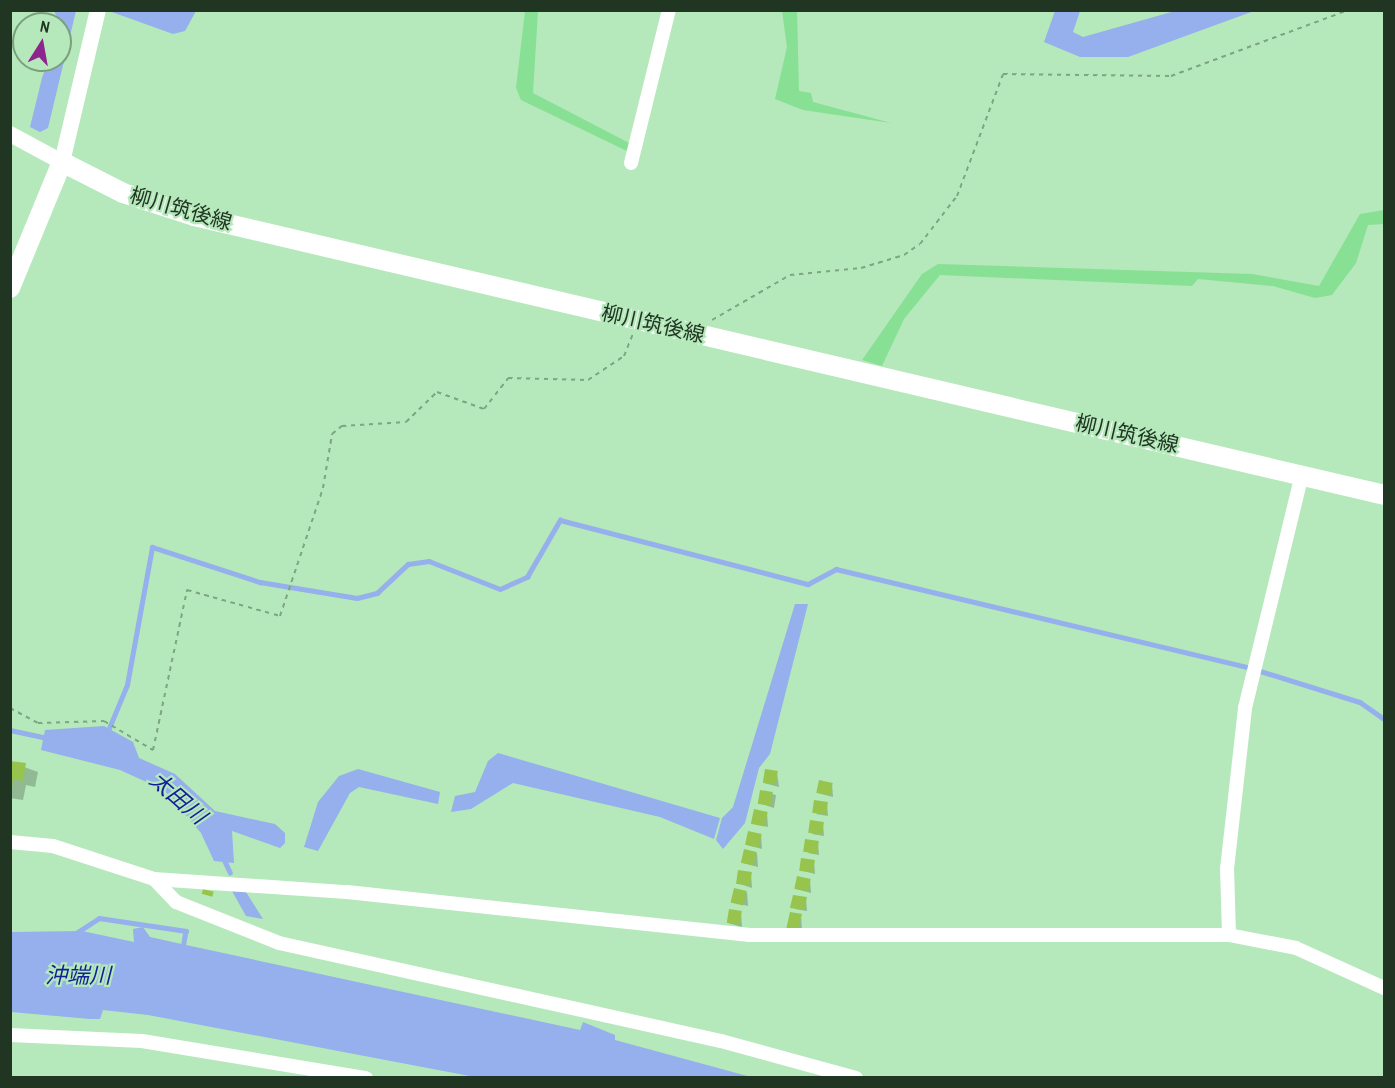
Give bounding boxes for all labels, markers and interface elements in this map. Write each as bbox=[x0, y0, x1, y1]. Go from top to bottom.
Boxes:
north arrow bbox=[12, 12, 72, 72]
text: N bbox=[38, 15, 52, 38]
street label: 柳川筑後線 bbox=[127, 182, 235, 236]
street label: 柳川筑後線 bbox=[599, 300, 707, 348]
street label: 柳川筑後線 bbox=[1073, 410, 1181, 458]
water label: 太田川 bbox=[144, 766, 212, 830]
water label: 沖端川 bbox=[45, 963, 111, 989]

